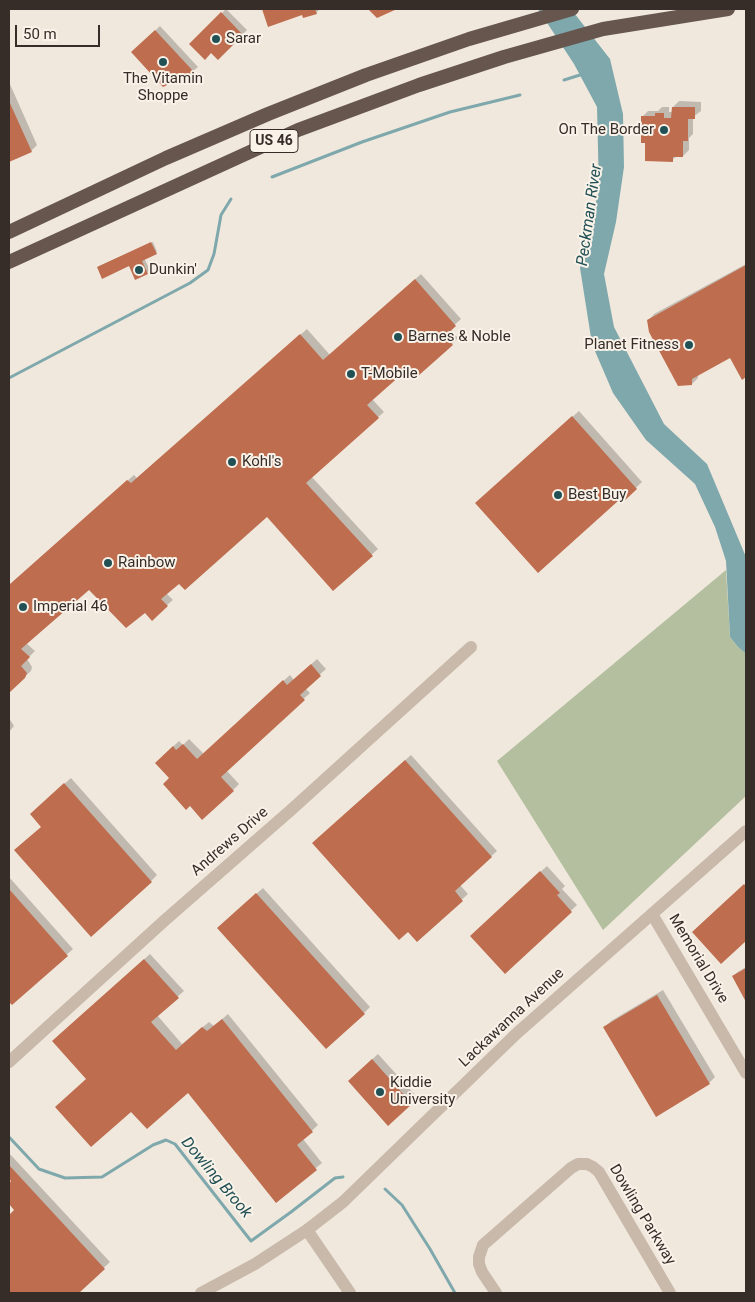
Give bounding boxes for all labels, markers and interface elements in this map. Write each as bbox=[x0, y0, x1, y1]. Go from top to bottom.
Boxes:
scale bar bbox=[18, 15, 102, 47]
text: 50 m bbox=[23, 25, 57, 43]
place label: Sarar bbox=[226, 30, 261, 48]
marker: Sarar bbox=[210, 33, 222, 45]
marker: The Vitamin Shoppe bbox=[157, 56, 169, 68]
place label: The Vitamin Shoppe bbox=[123, 70, 203, 105]
place label: On The Border bbox=[558, 121, 654, 139]
marker: On The Border bbox=[658, 124, 670, 136]
road number: US 46 bbox=[250, 130, 298, 152]
water label: Peckman River bbox=[573, 163, 607, 267]
place label: Dunkin' bbox=[149, 261, 197, 279]
marker: Dunkin' bbox=[133, 264, 145, 276]
place label: Barnes & Noble bbox=[408, 328, 511, 346]
marker: Barnes & Noble bbox=[392, 331, 404, 343]
place label: Planet Fitness bbox=[584, 336, 679, 354]
marker: Planet Fitness bbox=[683, 339, 695, 351]
place label: T-Mobile bbox=[361, 365, 418, 383]
marker: T-Mobile bbox=[345, 368, 357, 380]
place label: Kohl's bbox=[242, 453, 281, 471]
marker: Kohl's bbox=[226, 456, 238, 468]
place label: Best Buy bbox=[568, 486, 626, 504]
marker: Best Buy bbox=[552, 489, 564, 501]
place label: Rainbow bbox=[118, 554, 176, 572]
marker: Rainbow bbox=[102, 557, 114, 569]
place label: Imperial 46 bbox=[33, 598, 108, 616]
marker: Imperial 46 bbox=[17, 601, 29, 613]
street label: Andrews Drive bbox=[188, 804, 272, 880]
street label: Memorial Drive bbox=[664, 911, 732, 1007]
street label: Lackawanna Avenue bbox=[456, 965, 568, 1071]
place label: Kiddie University bbox=[390, 1074, 455, 1109]
marker: Kiddie University bbox=[374, 1086, 386, 1098]
water label: Dowling Brook bbox=[177, 1134, 255, 1222]
street label: Dowling Parkway bbox=[605, 1161, 679, 1269]

